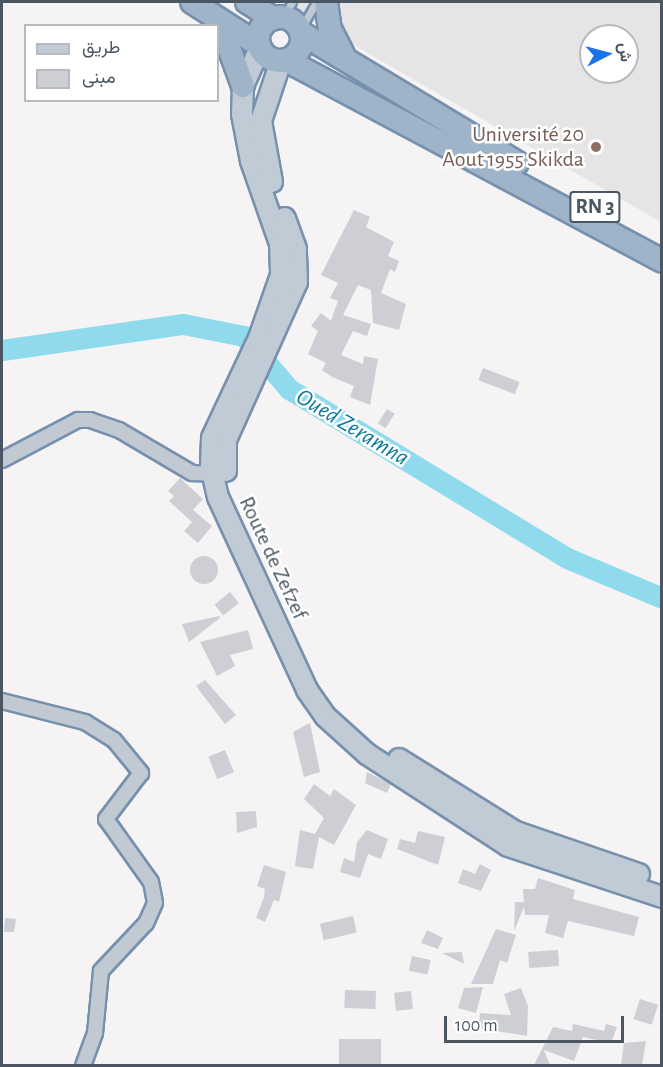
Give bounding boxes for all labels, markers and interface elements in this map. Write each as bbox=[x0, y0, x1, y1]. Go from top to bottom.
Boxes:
legend bbox=[24, 24, 219, 102]
north arrow bbox=[579, 24, 639, 84]
text: طريق bbox=[82, 39, 120, 57]
text: ش bbox=[616, 42, 634, 63]
text: مبنى bbox=[82, 69, 116, 87]
place label: Université 20 Aout 1955 Skikda bbox=[442, 121, 584, 172]
marker: Université 20 Aout 1955 Skikda bbox=[589, 140, 603, 154]
road number: RN 3 bbox=[568, 189, 622, 225]
water label: Oued Zeramna bbox=[290, 383, 414, 473]
street label: Route de Zefzef bbox=[233, 492, 313, 624]
scale bar bbox=[447, 1004, 627, 1042]
text: 100 m bbox=[455, 1017, 498, 1035]

